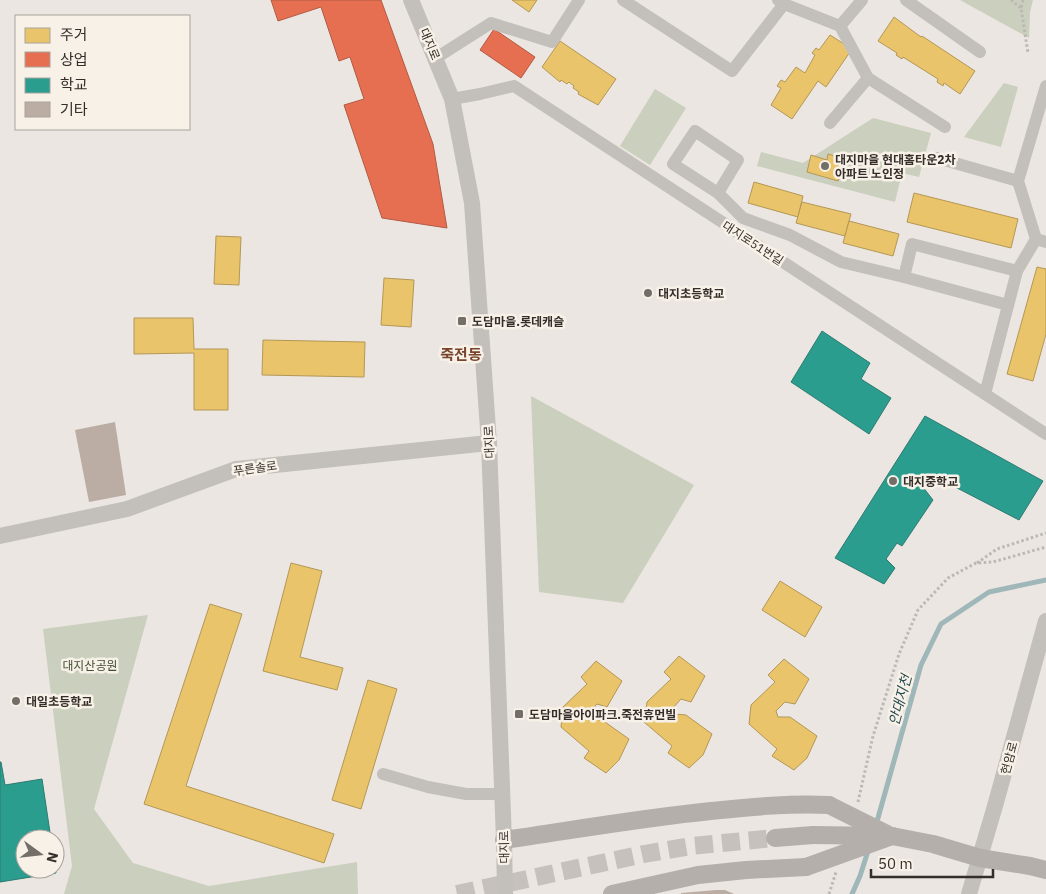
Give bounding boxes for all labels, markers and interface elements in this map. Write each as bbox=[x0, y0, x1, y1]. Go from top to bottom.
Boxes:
legend bbox=[15, 15, 190, 130]
text: 주거 bbox=[60, 25, 88, 44]
street label: 대지로 bbox=[417, 26, 443, 62]
text: 상업 bbox=[60, 50, 88, 69]
text: 학교 bbox=[60, 75, 88, 94]
text: 기타 bbox=[60, 100, 88, 119]
place label: 대지마을 현대홈타운2차 아파트 노인정 bbox=[835, 152, 955, 181]
marker: 대지마을 현대홈타운2차 아파트 노인정 bbox=[819, 160, 831, 172]
street label: 대지로51번길 bbox=[720, 218, 786, 268]
place label: 대지초등학교 bbox=[658, 286, 724, 301]
marker: 대지초등학교 bbox=[642, 287, 654, 299]
place label: 도담마을.롯데캐슬 bbox=[472, 314, 564, 329]
marker: 도담마을.롯데캐슬 bbox=[456, 315, 468, 327]
district label: 죽전동 bbox=[440, 345, 482, 364]
street label: 대지로 bbox=[481, 425, 497, 459]
street label: 푸른솔로 bbox=[232, 457, 278, 479]
place label: 대지중학교 bbox=[903, 474, 958, 489]
marker: 대지중학교 bbox=[887, 475, 899, 487]
park label: 대지산공원 bbox=[62, 658, 118, 673]
water label: 안대지천 bbox=[885, 672, 916, 727]
place label: 대일초등학교 bbox=[26, 694, 92, 709]
marker: 대일초등학교 bbox=[10, 695, 22, 707]
place label: 도담마을아이파크.죽전휴먼빌 bbox=[529, 707, 676, 722]
marker: 도담마을아이파크.죽전휴먼빌 bbox=[513, 708, 525, 720]
street label: 현암로 bbox=[997, 740, 1021, 776]
north arrow bbox=[15, 829, 65, 879]
street label: 대지로 bbox=[496, 830, 512, 864]
scale bar bbox=[871, 846, 994, 878]
text: N bbox=[43, 850, 63, 865]
text: 50 m bbox=[878, 854, 913, 873]

